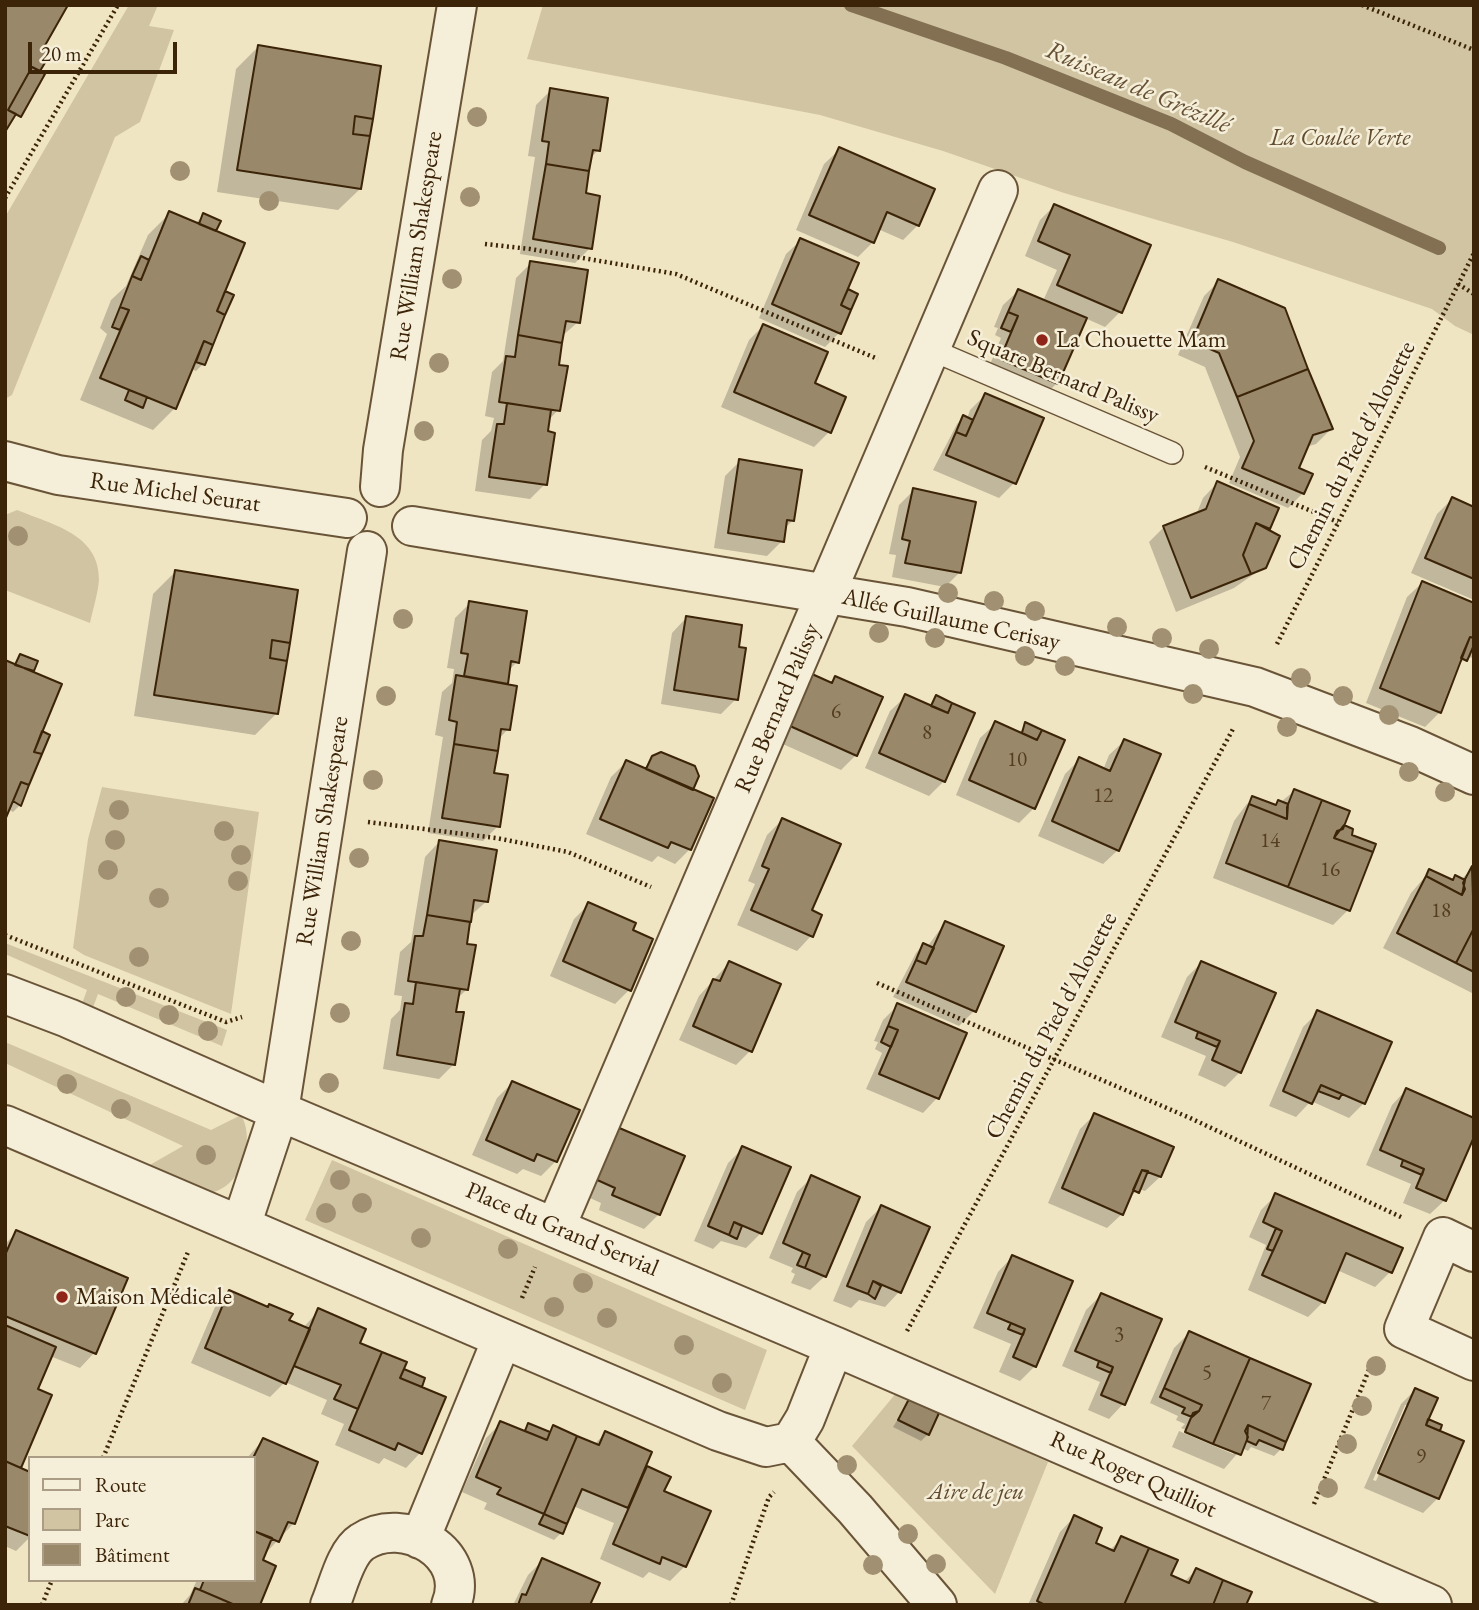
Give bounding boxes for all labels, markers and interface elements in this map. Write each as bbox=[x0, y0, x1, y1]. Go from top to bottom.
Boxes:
scale bar bbox=[32, 28, 180, 72]
water label: Ruisseau de Grézillé bbox=[1041, 35, 1235, 141]
text: 20 m bbox=[41, 40, 82, 67]
park label: La Coulée Verte bbox=[1270, 124, 1410, 152]
street label: Rue William Shakespeare bbox=[385, 129, 449, 363]
street label: Square Bernard Palissy bbox=[963, 324, 1163, 430]
place label: La Chouette Mam bbox=[1056, 326, 1226, 354]
marker: La Chouette Mam bbox=[1034, 332, 1050, 348]
street label: Chemin du Pied d'Alouette bbox=[1282, 337, 1422, 575]
street label: Rue Michel Seurat bbox=[88, 467, 262, 519]
street label: Allée Guillaume Cerisay bbox=[839, 583, 1063, 657]
street label: Rue Bernard Palissy bbox=[729, 619, 827, 797]
house number: 6 bbox=[831, 699, 841, 725]
street label: Rue William Shakespeare bbox=[291, 714, 355, 948]
house number: 8 bbox=[922, 720, 932, 746]
house number: 10 bbox=[1007, 747, 1027, 773]
house number: 12 bbox=[1093, 783, 1113, 809]
house number: 14 bbox=[1260, 828, 1280, 854]
house number: 16 bbox=[1320, 857, 1340, 883]
house number: 18 bbox=[1431, 898, 1451, 924]
street label: Chemin du Pied d'Alouette bbox=[980, 907, 1124, 1145]
street label: Place du Grand Servial bbox=[461, 1176, 663, 1284]
place label: Maison Médicale bbox=[76, 1283, 232, 1311]
marker: Maison Médicale bbox=[54, 1289, 70, 1305]
house number: 3 bbox=[1114, 1322, 1124, 1348]
house number: 5 bbox=[1202, 1360, 1212, 1386]
house number: 7 bbox=[1261, 1391, 1271, 1417]
street label: Rue Roger Quilliot bbox=[1045, 1425, 1221, 1525]
house number: 9 bbox=[1416, 1444, 1426, 1470]
legend bbox=[28, 1456, 256, 1582]
text: Route bbox=[95, 1471, 146, 1498]
park label: Aire de jeu bbox=[928, 1478, 1024, 1506]
text: Parc bbox=[95, 1506, 129, 1533]
text: Bâtiment bbox=[95, 1541, 170, 1568]

